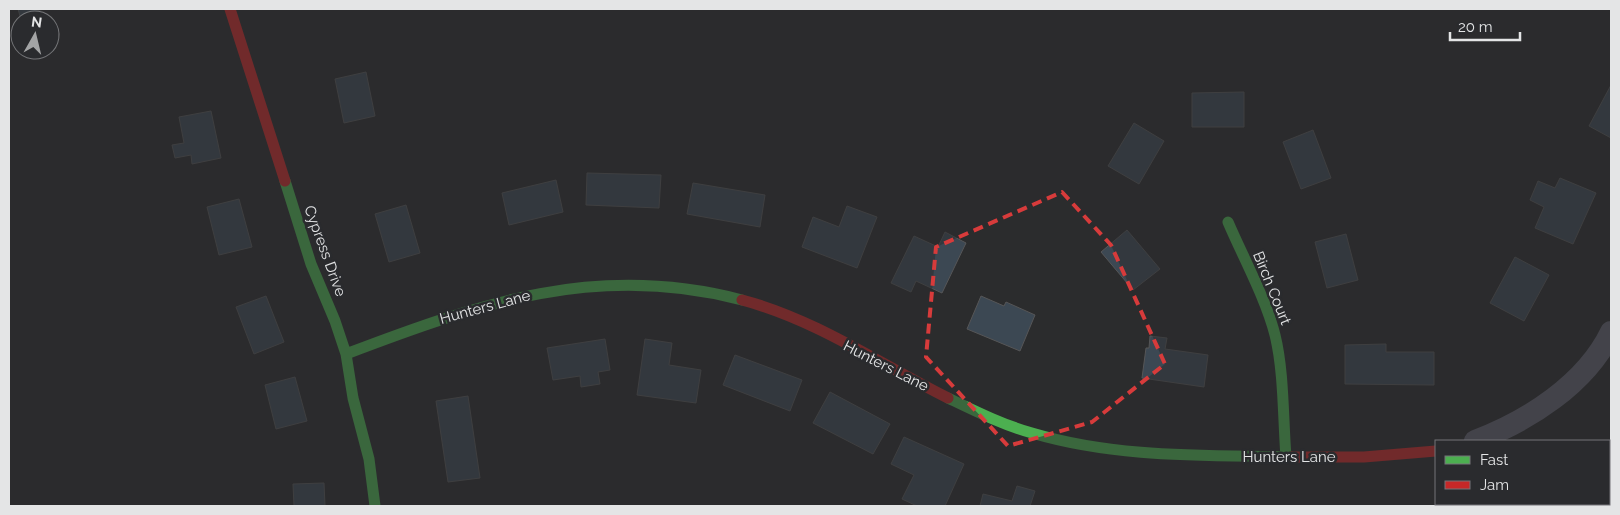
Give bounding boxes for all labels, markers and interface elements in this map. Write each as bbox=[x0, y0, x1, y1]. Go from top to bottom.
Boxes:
north arrow bbox=[10, 10, 60, 60]
scale bar bbox=[1450, 10, 1520, 42]
text: N bbox=[30, 13, 43, 31]
text: 20 m bbox=[1458, 18, 1493, 36]
street label: Cypress Drive bbox=[300, 203, 350, 299]
street label: Birch Court bbox=[1249, 249, 1295, 327]
street label: Hunters Lane bbox=[438, 286, 533, 328]
street label: Hunters Lane bbox=[840, 337, 932, 395]
legend bbox=[1435, 440, 1610, 505]
street label: Hunters Lane bbox=[1242, 448, 1336, 466]
text: Fast bbox=[1480, 451, 1508, 469]
text: Jam bbox=[1480, 476, 1509, 494]

